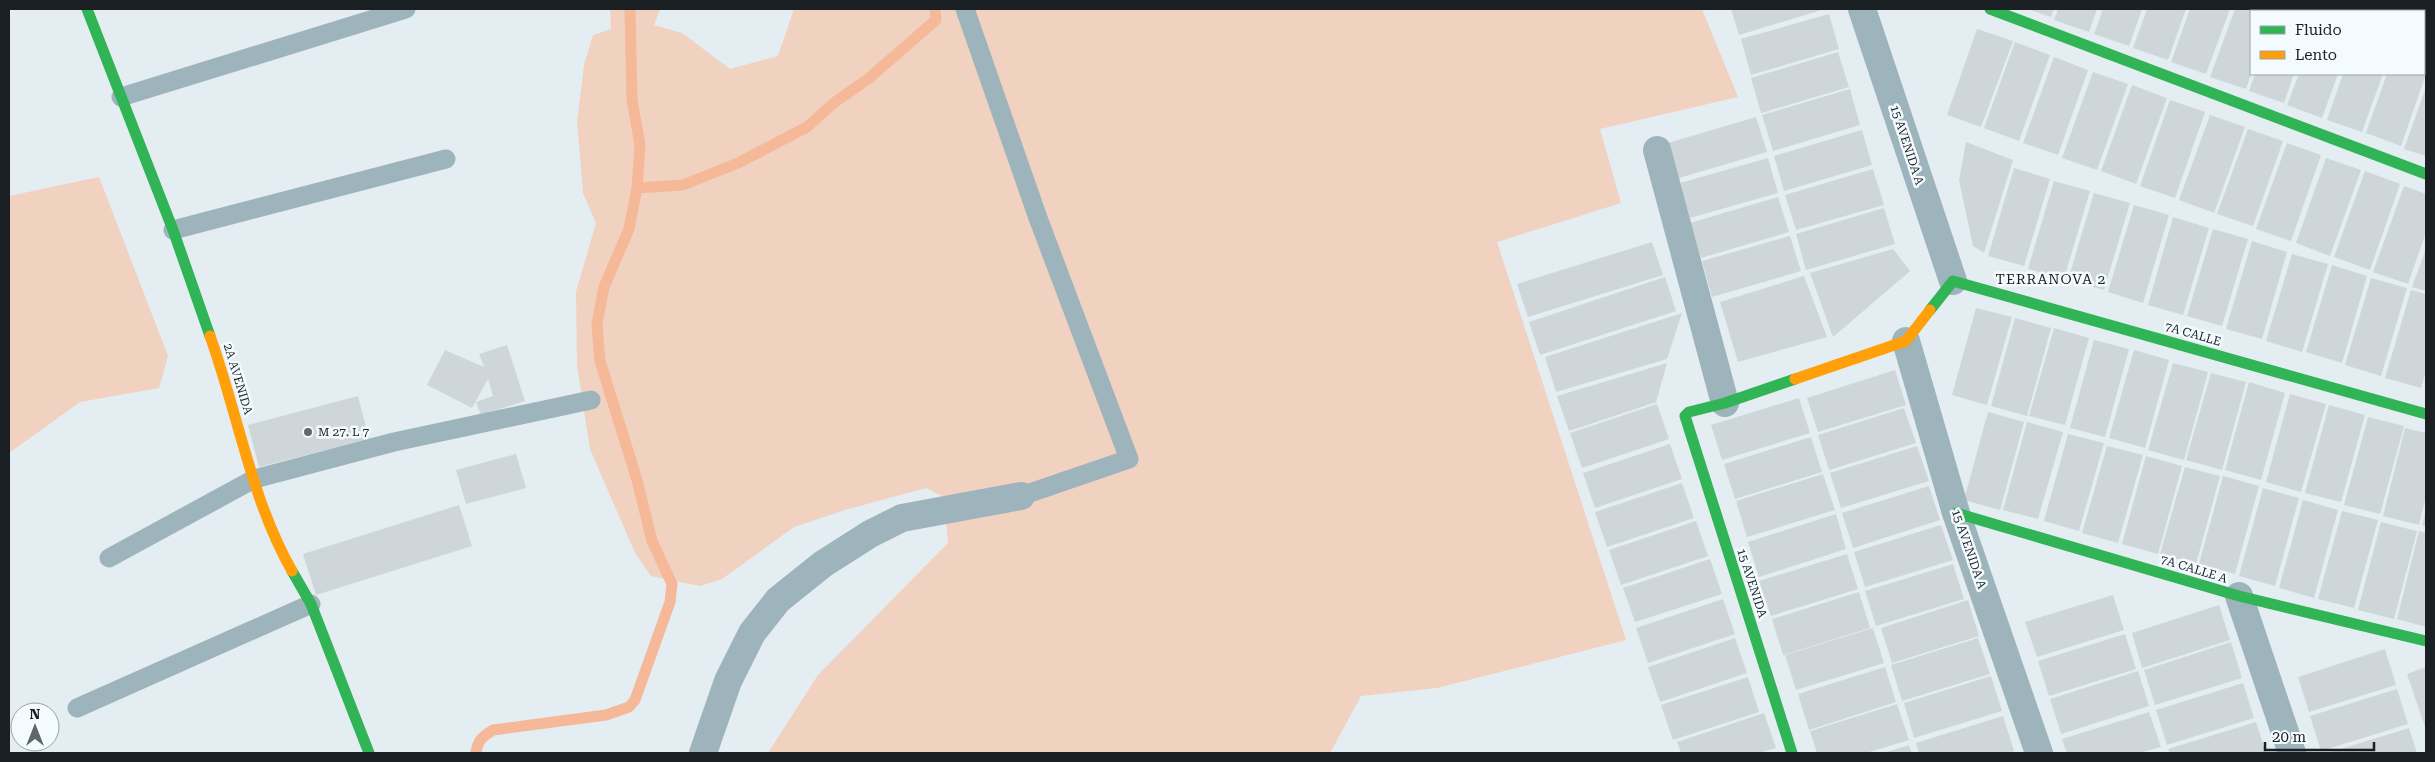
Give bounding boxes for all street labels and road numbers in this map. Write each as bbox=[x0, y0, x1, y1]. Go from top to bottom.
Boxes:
street label: 15 AVENIDA A bbox=[1887, 103, 1927, 187]
street label: 7A CALLE bbox=[2163, 319, 2223, 349]
street label: 2A AVENIDA bbox=[221, 342, 256, 417]
street label: 15 AVENIDA A bbox=[1949, 507, 1989, 591]
street label: 15 AVENIDA bbox=[1734, 547, 1770, 620]
street label: 7A CALLE A bbox=[2159, 552, 2230, 586]

